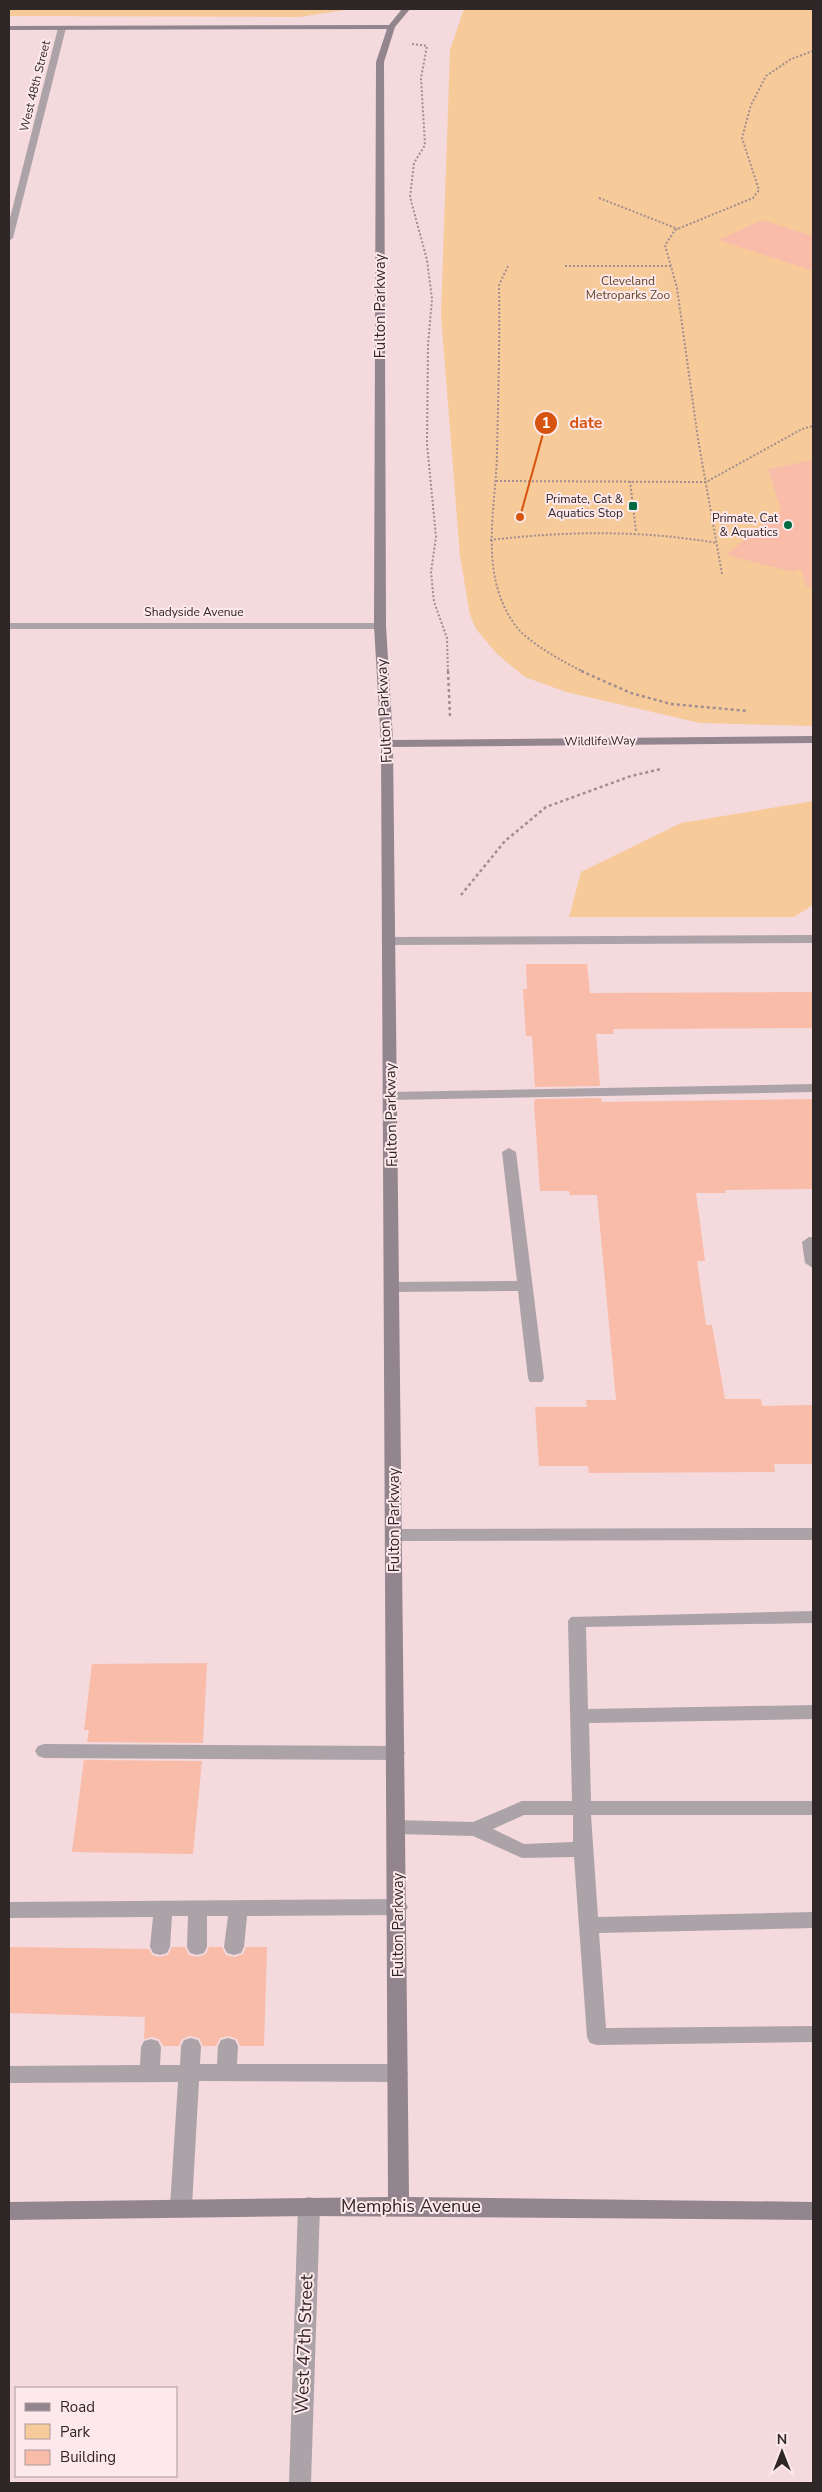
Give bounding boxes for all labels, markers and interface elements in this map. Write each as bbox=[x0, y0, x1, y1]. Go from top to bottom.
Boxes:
street label: West 48th Street bbox=[16, 38, 54, 133]
street label: Fulton Parkway bbox=[370, 253, 390, 358]
park label: Cleveland Metroparks Zoo bbox=[586, 273, 671, 303]
callout: date bbox=[534, 407, 612, 438]
text: date bbox=[569, 412, 603, 434]
text: 1 bbox=[541, 413, 551, 433]
place label: Primate, Cat & Aquatics Stop bbox=[546, 491, 624, 521]
marker: Primate, Cat & Aquatics Stop bbox=[627, 500, 639, 512]
place label: Primate, Cat & Aquatics bbox=[712, 510, 779, 540]
marker: Primate, Cat & Aquatics bbox=[782, 519, 794, 531]
street label: Shadyside Avenue bbox=[144, 604, 244, 620]
street label: Fulton Parkway bbox=[371, 658, 397, 764]
street label: Wildlife Way bbox=[564, 732, 637, 750]
street label: Fulton Parkway bbox=[380, 1062, 402, 1167]
street label: Fulton Parkway bbox=[384, 1467, 404, 1572]
street label: Fulton Parkway bbox=[388, 1872, 408, 1977]
street label: Memphis Avenue bbox=[341, 2194, 481, 2218]
street label: West 47th Street bbox=[290, 2273, 318, 2414]
legend bbox=[15, 2387, 178, 2477]
text: Road bbox=[60, 2397, 95, 2417]
text: Park bbox=[60, 2422, 90, 2442]
north arrow bbox=[757, 2427, 807, 2477]
text: N bbox=[777, 2430, 787, 2449]
text: Building bbox=[60, 2447, 116, 2467]

